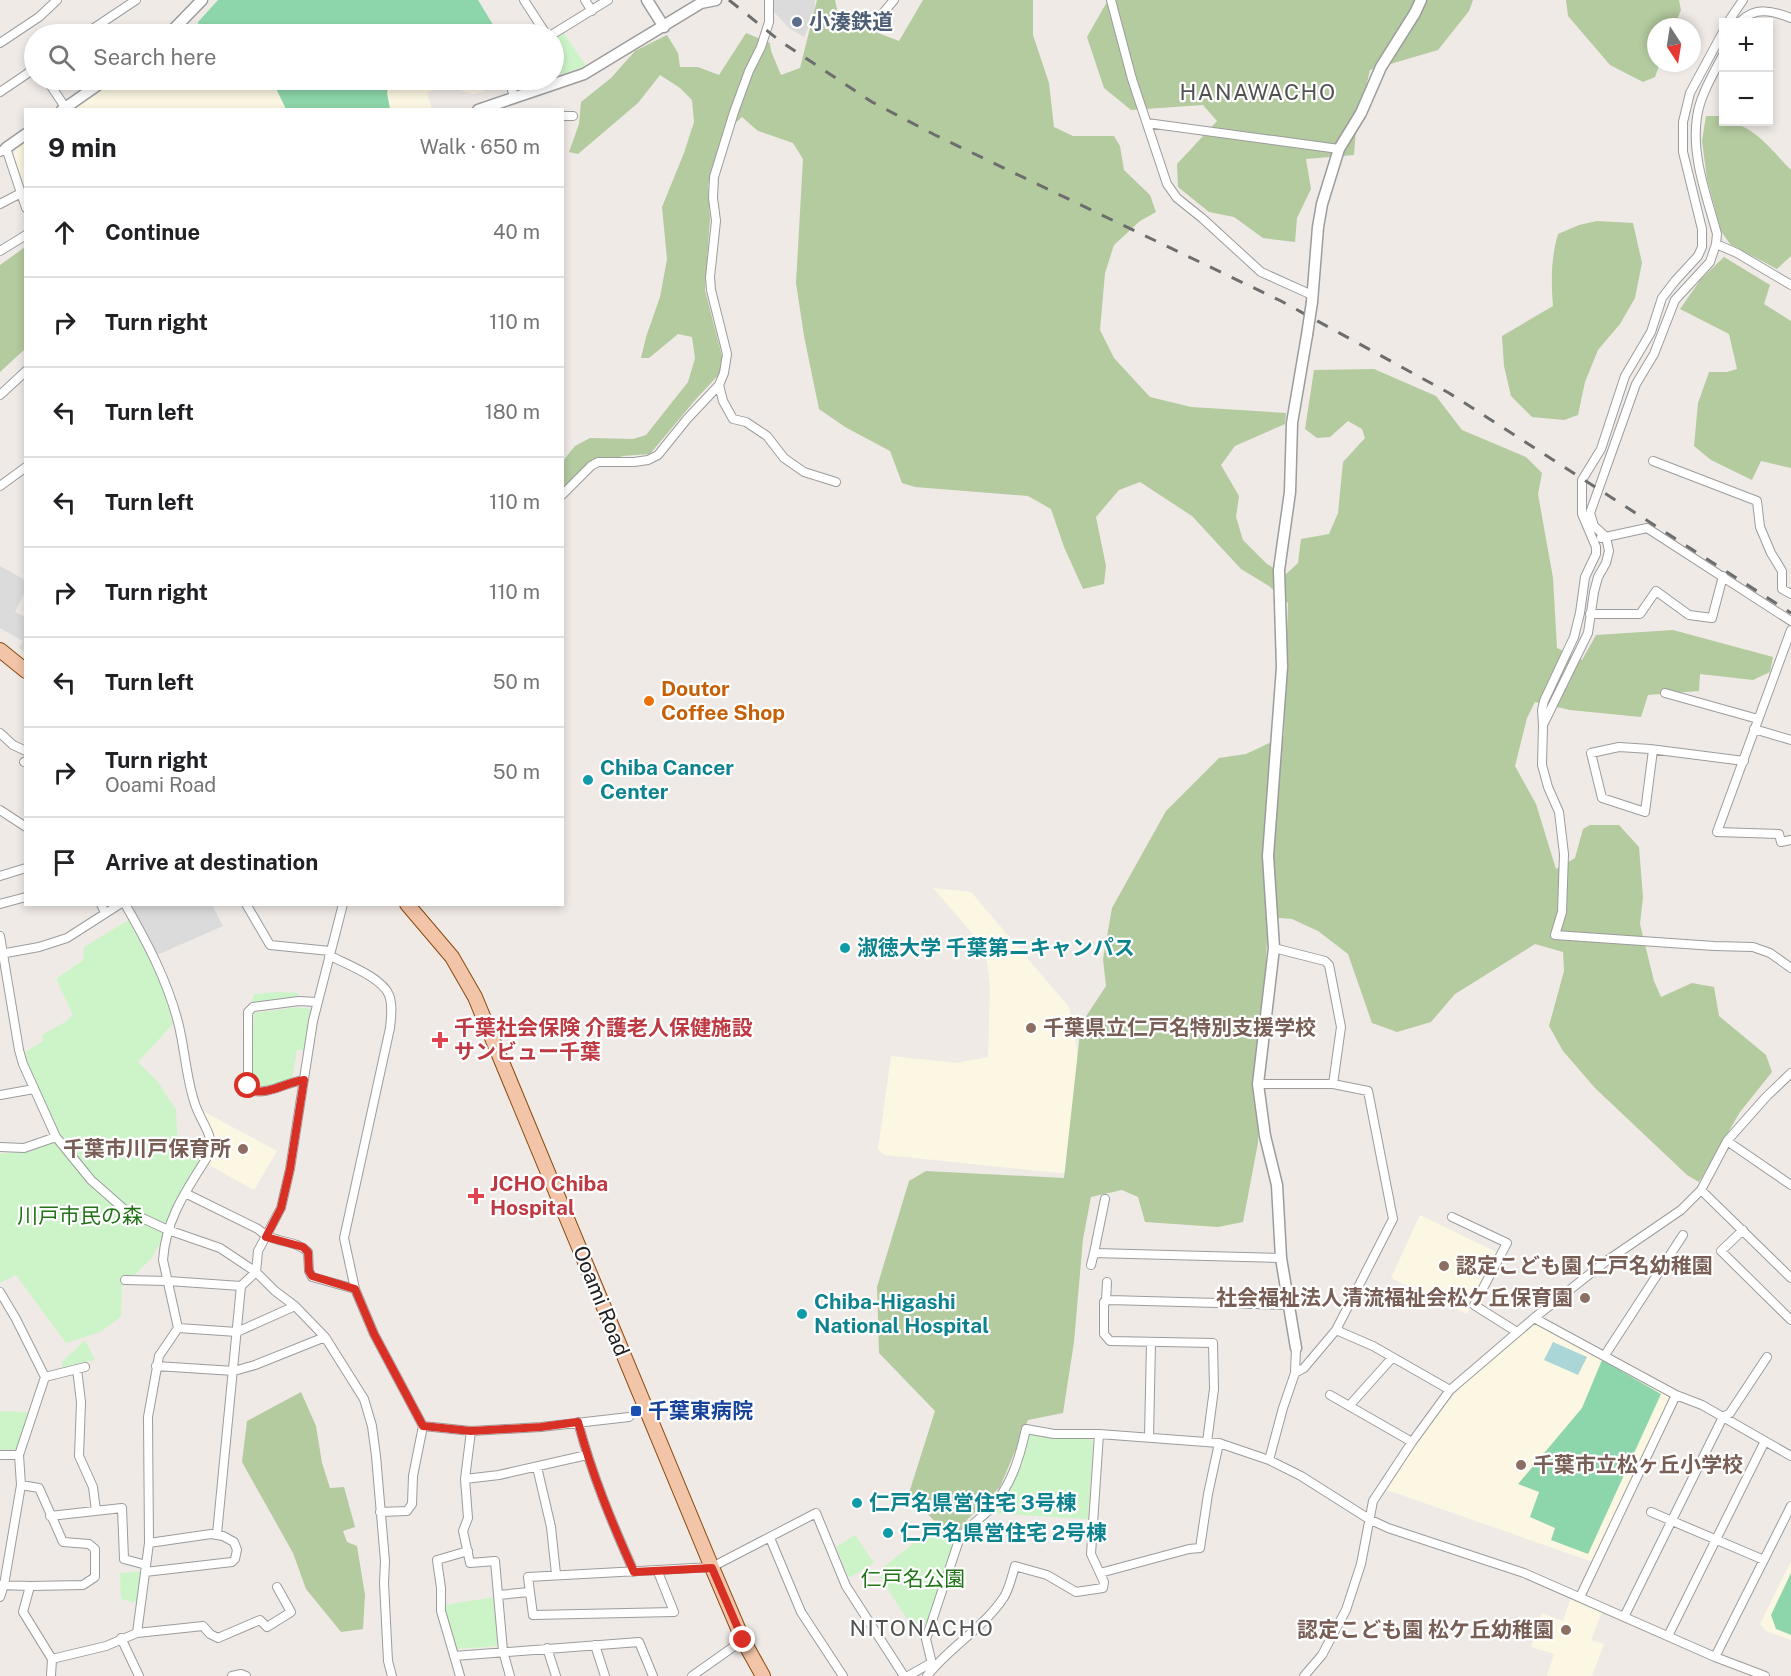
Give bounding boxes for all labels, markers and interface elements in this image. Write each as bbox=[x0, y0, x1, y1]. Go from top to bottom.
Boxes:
place label: 小湊鉄道 bbox=[809, 9, 893, 34]
marker: 小湊鉄道 bbox=[790, 15, 804, 29]
north arrow bbox=[1647, 18, 1701, 72]
map controls bbox=[1719, 18, 1773, 126]
button: + bbox=[1719, 18, 1773, 72]
search box bbox=[24, 24, 564, 90]
icon: search bbox=[45, 41, 78, 74]
text: Search here bbox=[93, 44, 217, 70]
button: − bbox=[1719, 72, 1773, 126]
district label: HANAWACHO bbox=[1179, 79, 1337, 105]
text: 9 min bbox=[48, 132, 117, 163]
text: Walk · 650 m bbox=[420, 135, 540, 159]
icon: ahead bbox=[48, 216, 81, 249]
text: Continue bbox=[105, 219, 200, 245]
text: 40 m bbox=[493, 220, 540, 244]
icon: right bbox=[48, 306, 81, 339]
text: Turn right bbox=[105, 309, 208, 335]
text: 110 m bbox=[489, 310, 540, 334]
icon: left bbox=[48, 396, 81, 429]
text: Turn left bbox=[105, 399, 194, 425]
text: 180 m bbox=[485, 400, 540, 424]
icon: left bbox=[48, 486, 81, 519]
text: Turn left bbox=[105, 489, 194, 515]
text: 110 m bbox=[489, 490, 540, 514]
icon: right bbox=[48, 576, 81, 609]
text: Turn right bbox=[105, 579, 208, 605]
text: 110 m bbox=[489, 580, 540, 604]
icon: left bbox=[48, 666, 81, 699]
text: Turn left bbox=[105, 669, 194, 695]
text: 50 m bbox=[493, 670, 540, 694]
place label: Doutor Coffee Shop bbox=[661, 676, 785, 725]
marker: Doutor Coffee Shop bbox=[642, 694, 656, 708]
text: Turn right bbox=[105, 747, 208, 773]
place label: Chiba Cancer Center bbox=[600, 755, 734, 804]
icon: right bbox=[48, 756, 81, 789]
text: 50 m bbox=[493, 760, 540, 784]
text: Ooami Road bbox=[105, 773, 216, 797]
marker: Chiba Cancer Center bbox=[581, 773, 595, 787]
icon: arrive bbox=[48, 846, 81, 879]
text: Arrive at destination bbox=[105, 849, 318, 875]
place label: 淑徳大学 千葉第ニキャンパス bbox=[857, 935, 1135, 960]
marker: 淑徳大学 千葉第ニキャンパス bbox=[838, 941, 852, 955]
place label: 千葉社会保険 介護老人保健施設 サンビュー千葉 bbox=[454, 1015, 753, 1064]
place label: 千葉県立仁戸名特別支援学校 bbox=[1043, 1015, 1316, 1040]
marker: 千葉県立仁戸名特別支援学校 bbox=[1024, 1021, 1038, 1035]
marker: 千葉社会保険 介護老人保健施設 サンビュー千葉 bbox=[431, 1031, 449, 1049]
route start bbox=[234, 1072, 260, 1098]
place label: 千葉市川戸保育所 bbox=[63, 1136, 231, 1161]
marker: 千葉市川戸保育所 bbox=[236, 1142, 250, 1156]
place label: JCHO Chiba Hospital bbox=[490, 1171, 608, 1220]
marker: JCHO Chiba Hospital bbox=[467, 1187, 485, 1205]
park label: 川戸市民の森 bbox=[17, 1203, 143, 1228]
street label: Ooami Road bbox=[568, 1242, 635, 1360]
place label: 認定こども園 仁戸名幼稚園 bbox=[1456, 1253, 1713, 1278]
marker: 認定こども園 仁戸名幼稚園 bbox=[1437, 1259, 1451, 1273]
place label: 社会福祉法人清流福祉会松ケ丘保育園 bbox=[1216, 1285, 1573, 1310]
place label: Chiba-Higashi National Hospital bbox=[814, 1289, 989, 1338]
marker: 社会福祉法人清流福祉会松ケ丘保育園 bbox=[1578, 1291, 1592, 1305]
marker: Chiba-Higashi National Hospital bbox=[795, 1307, 809, 1321]
place label: 千葉東病院 bbox=[648, 1398, 753, 1423]
marker: 千葉東病院 bbox=[629, 1404, 643, 1418]
place label: 千葉市立松ヶ丘小学校 bbox=[1533, 1452, 1743, 1477]
marker: 千葉市立松ヶ丘小学校 bbox=[1514, 1458, 1528, 1472]
place label: 仁戸名県営住宅 3号棟 bbox=[869, 1490, 1077, 1515]
marker: 仁戸名県営住宅 3号棟 bbox=[850, 1496, 864, 1510]
place label: 仁戸名県営住宅 2号棟 bbox=[900, 1520, 1107, 1545]
marker: 仁戸名県営住宅 2号棟 bbox=[881, 1526, 895, 1540]
park label: 仁戸名公園 bbox=[861, 1566, 966, 1591]
district label: NITONACHO bbox=[850, 1615, 994, 1641]
place label: 認定こども園 松ケ丘幼稚園 bbox=[1297, 1617, 1554, 1642]
marker: 認定こども園 松ケ丘幼稚園 bbox=[1559, 1623, 1573, 1637]
route end bbox=[729, 1626, 755, 1652]

